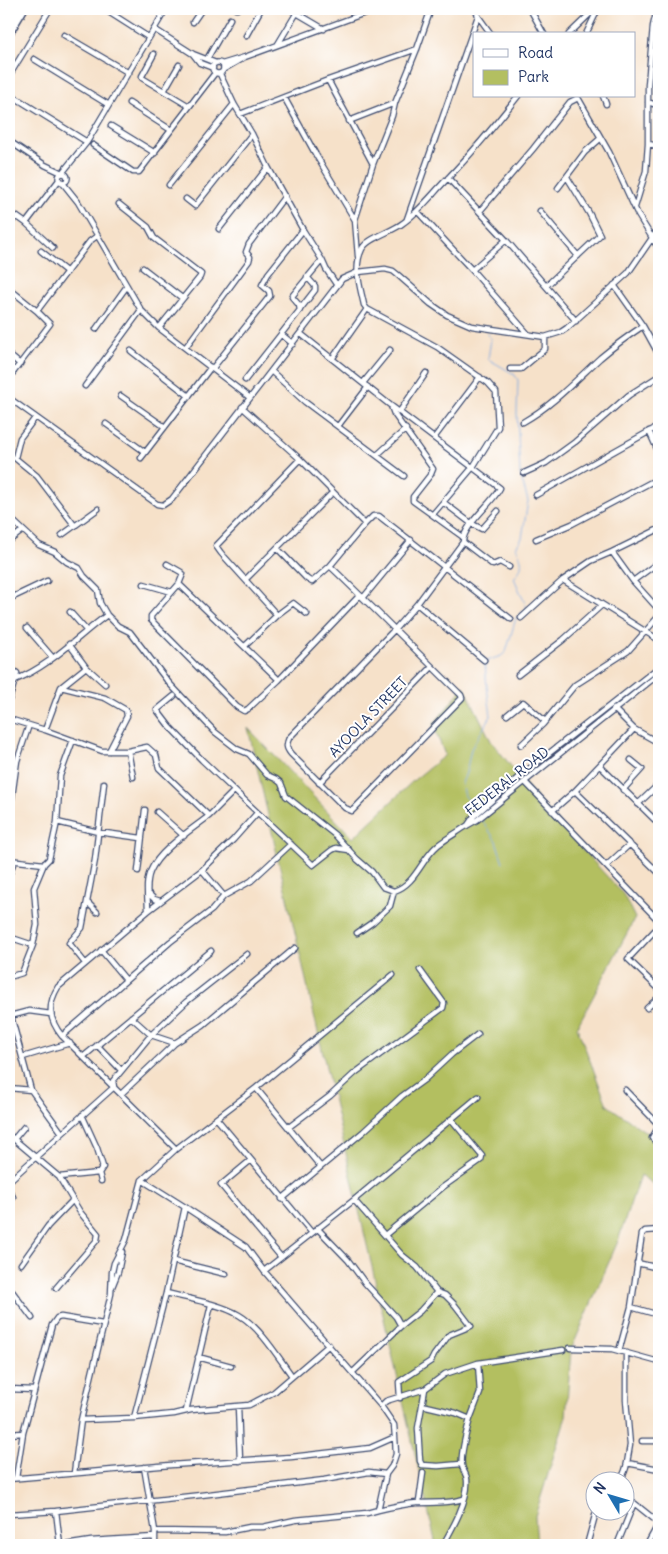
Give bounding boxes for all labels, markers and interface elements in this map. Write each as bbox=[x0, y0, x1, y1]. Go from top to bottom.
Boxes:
legend bbox=[473, 32, 636, 98]
text: Road bbox=[518, 43, 553, 62]
text: Park bbox=[518, 67, 549, 86]
street label: AYOOLA STREET bbox=[325, 673, 411, 761]
street label: FEDERAL ROAD bbox=[461, 743, 553, 819]
north arrow bbox=[586, 1472, 636, 1522]
text: N bbox=[590, 1479, 610, 1497]

